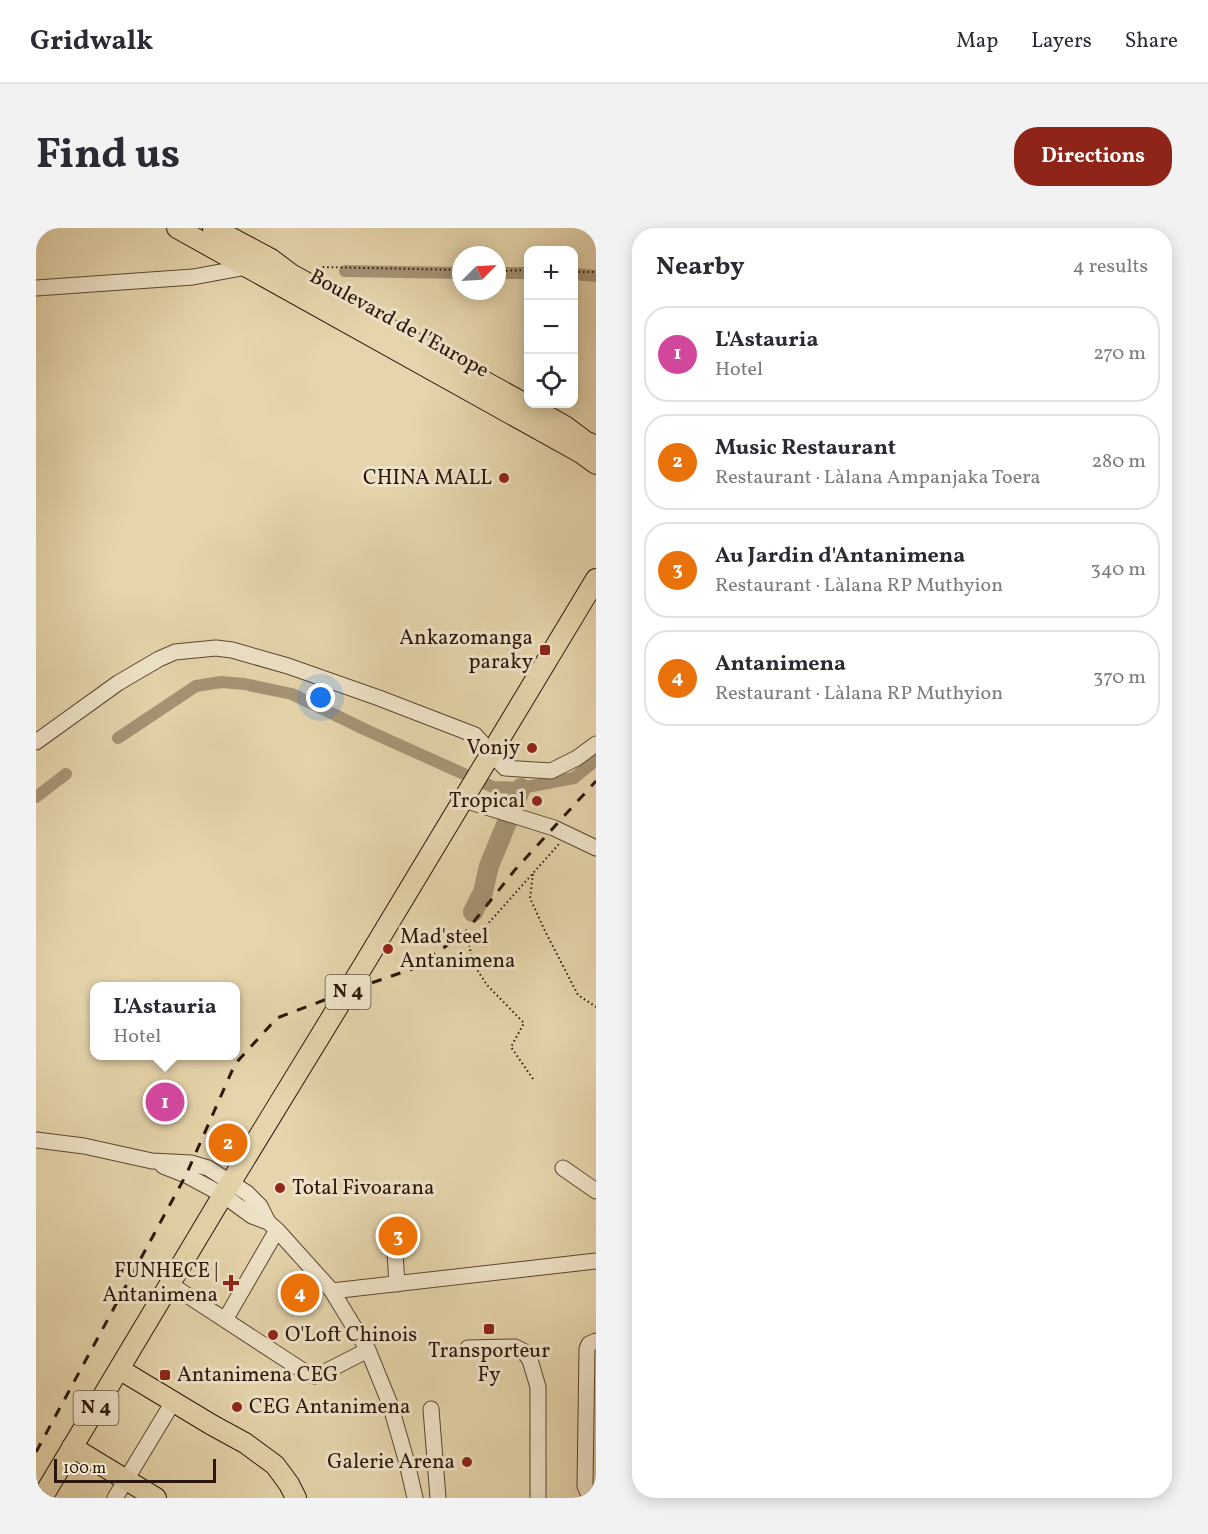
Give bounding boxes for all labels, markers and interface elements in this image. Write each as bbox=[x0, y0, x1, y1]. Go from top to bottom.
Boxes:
text: Gridwalk bbox=[30, 22, 153, 61]
text: Map bbox=[956, 27, 998, 56]
text: Layers bbox=[1031, 27, 1092, 56]
text: Share bbox=[1125, 27, 1178, 56]
text: Find us bbox=[36, 127, 180, 186]
button: Directions bbox=[1014, 127, 1172, 186]
north arrow bbox=[452, 246, 506, 300]
map controls bbox=[524, 246, 578, 408]
button: + bbox=[524, 246, 578, 300]
text: Nearby bbox=[656, 249, 745, 285]
text: 4 results bbox=[1073, 253, 1148, 281]
street label: Boulevard de l'Europe bbox=[304, 263, 494, 385]
button: − bbox=[524, 300, 578, 354]
text: L'Astauria bbox=[715, 325, 818, 356]
text: 1 bbox=[673, 340, 682, 368]
text: 270 m bbox=[1093, 340, 1146, 368]
button: locate bbox=[524, 354, 578, 408]
text: Hotel bbox=[715, 356, 763, 384]
text: Music Restaurant bbox=[715, 433, 896, 464]
text: 2 bbox=[672, 448, 683, 476]
text: 280 m bbox=[1091, 448, 1146, 476]
place label: CHINA MALL bbox=[363, 464, 492, 493]
text: Restaurant · Làlana Ampanjaka Toera bbox=[715, 464, 1041, 492]
marker: CHINA MALL bbox=[497, 471, 511, 485]
text: Au Jardin d'Antanimena bbox=[715, 541, 965, 572]
text: 3 bbox=[672, 556, 683, 584]
text: 340 m bbox=[1090, 556, 1146, 584]
text: Restaurant · Làlana RP Muthyion bbox=[715, 572, 1003, 600]
place label: Ankazomanga paraky bbox=[399, 624, 534, 677]
marker: Ankazomanga paraky bbox=[538, 643, 552, 657]
text: Antanimena bbox=[715, 649, 846, 680]
text: 4 bbox=[671, 664, 684, 692]
text: 370 m bbox=[1093, 664, 1146, 692]
text: Restaurant · Làlana RP Muthyion bbox=[715, 680, 1003, 708]
your location bbox=[306, 683, 335, 712]
place label: Vonjy bbox=[467, 734, 521, 763]
marker: Vonjy bbox=[525, 741, 539, 755]
place label: Tropical bbox=[449, 787, 525, 816]
marker: Tropical bbox=[530, 794, 544, 808]
place label: Mad'steel Antanimena bbox=[400, 923, 516, 976]
marker: Mad'steel Antanimena bbox=[381, 942, 395, 956]
road number: N 4 bbox=[326, 975, 370, 1009]
popup bbox=[90, 982, 240, 1060]
text: L'Astauria bbox=[113, 992, 217, 1023]
text: Hotel bbox=[113, 1023, 161, 1051]
pin: 1 bbox=[146, 1080, 184, 1124]
pin: 2 bbox=[208, 1120, 248, 1166]
place label: Total Fivoarana bbox=[292, 1174, 435, 1203]
marker: Total Fivoarana bbox=[273, 1181, 287, 1195]
pin: 3 bbox=[378, 1214, 418, 1258]
place label: FUNHECE | Antanimena bbox=[102, 1257, 218, 1310]
pin: 4 bbox=[280, 1270, 320, 1316]
marker: FUNHECE | Antanimena bbox=[222, 1274, 240, 1292]
place label: O'Loft Chinois bbox=[285, 1321, 417, 1350]
marker: Transporteur Fy bbox=[482, 1322, 496, 1336]
marker: O'Loft Chinois bbox=[266, 1328, 280, 1342]
place label: Transporteur Fy bbox=[428, 1337, 550, 1390]
place label: Antanimena CEG bbox=[177, 1361, 338, 1390]
marker: Antanimena CEG bbox=[158, 1368, 172, 1382]
road number: N 4 bbox=[74, 1391, 118, 1425]
place label: CEG Antanimena bbox=[249, 1393, 410, 1422]
marker: CEG Antanimena bbox=[230, 1400, 244, 1414]
place label: Galerie Arena bbox=[327, 1448, 455, 1477]
marker: Galerie Arena bbox=[460, 1455, 474, 1469]
scale bar bbox=[54, 1456, 216, 1484]
text: 100 m bbox=[63, 1458, 106, 1480]

